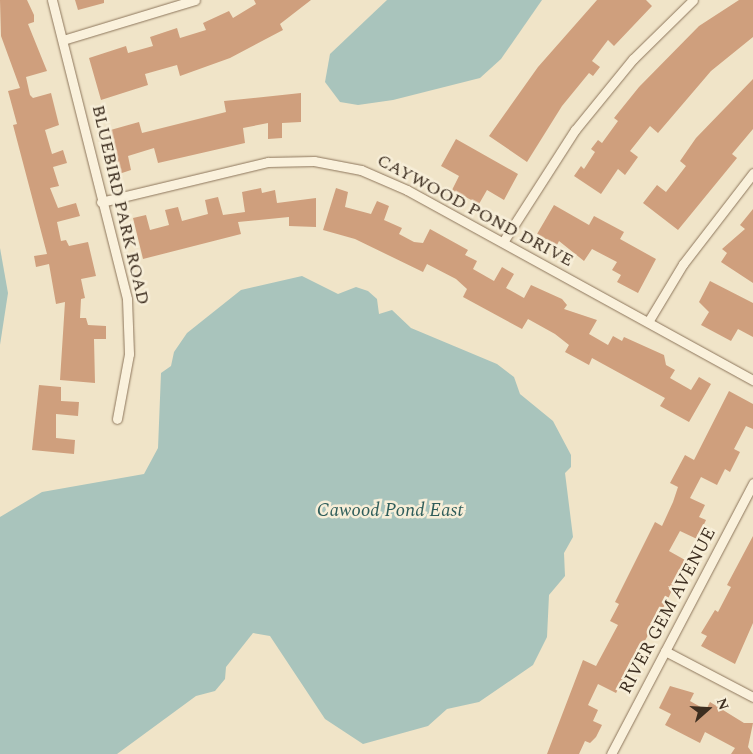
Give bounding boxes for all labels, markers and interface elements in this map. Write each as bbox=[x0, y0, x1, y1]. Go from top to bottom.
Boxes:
street label: BLUEBIRD PARK ROAD bbox=[86, 103, 154, 307]
street label: CAYWOOD POND DRIVE bbox=[373, 150, 577, 272]
water label: Cawood Pond East bbox=[317, 500, 463, 522]
street label: RIVER GEM AVENUE bbox=[615, 524, 721, 698]
north arrow bbox=[683, 684, 733, 734]
text: N bbox=[711, 695, 734, 713]

